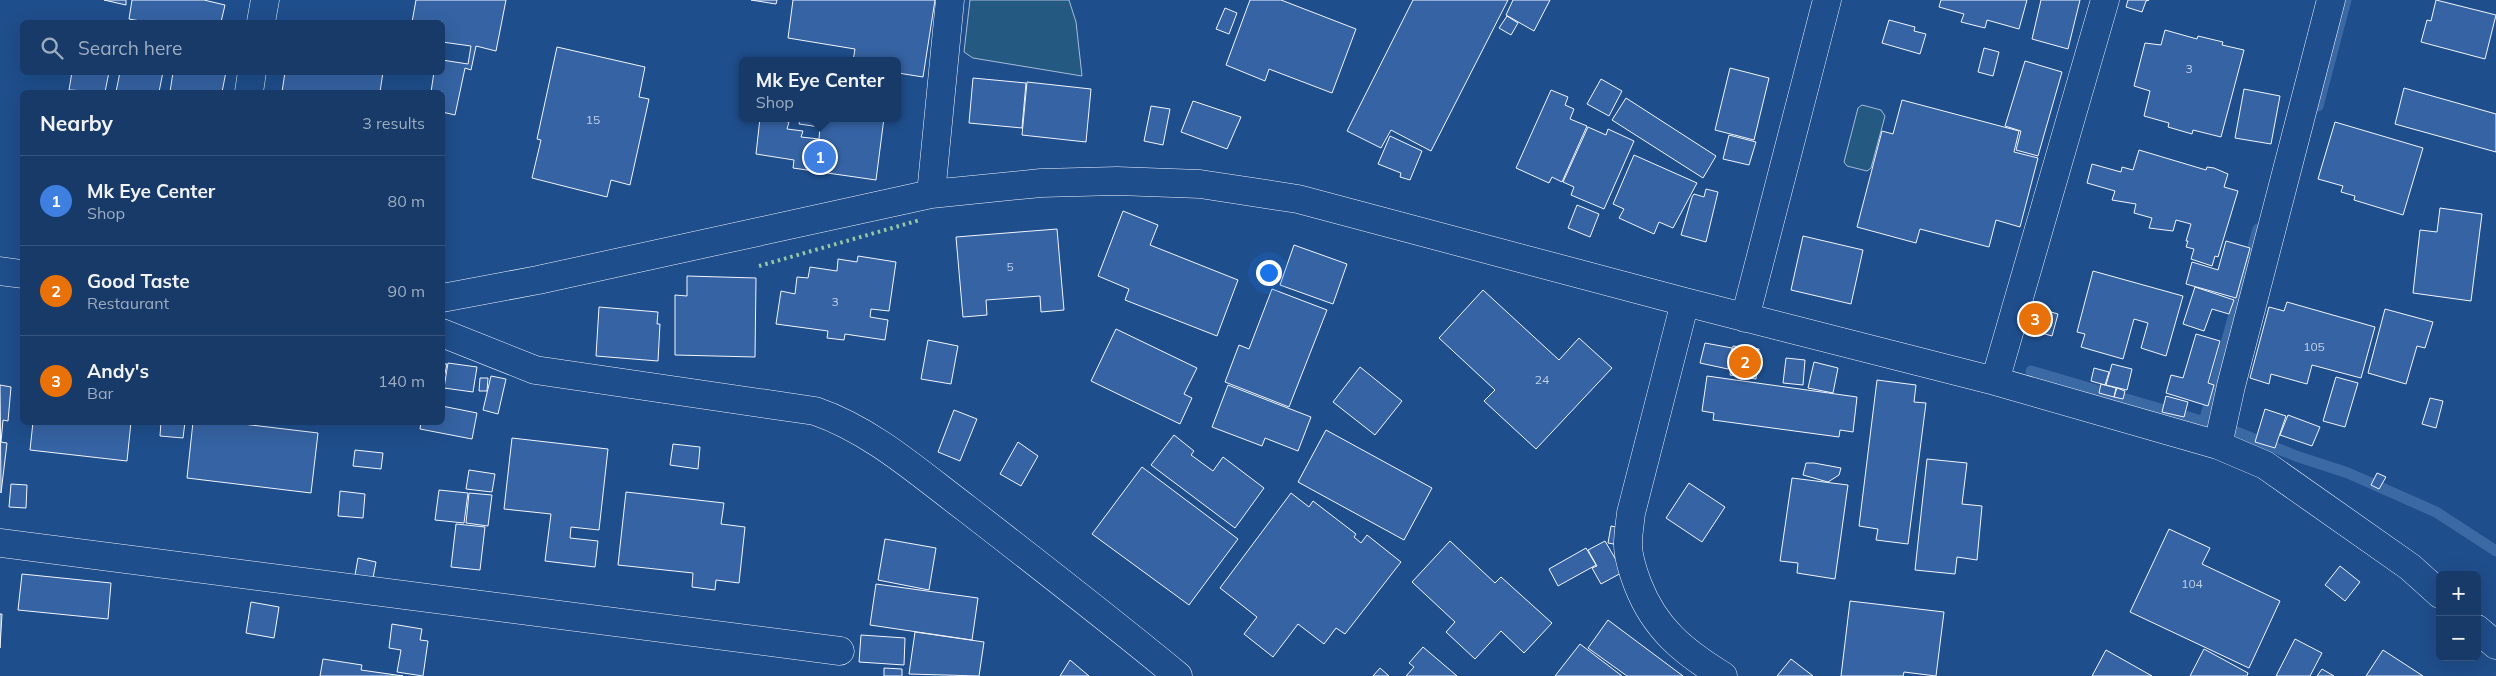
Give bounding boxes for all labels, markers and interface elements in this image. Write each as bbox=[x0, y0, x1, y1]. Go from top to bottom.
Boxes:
search box bbox=[20, 20, 445, 75]
icon: search bbox=[38, 34, 66, 62]
text: Search here bbox=[78, 36, 182, 60]
popup bbox=[739, 57, 901, 122]
house number: 3 bbox=[2185, 61, 2193, 76]
text: Mk Eye Center bbox=[756, 68, 884, 92]
text: Shop bbox=[756, 92, 794, 112]
text: Nearby bbox=[40, 110, 113, 136]
house number: 15 bbox=[586, 112, 600, 127]
text: 3 results bbox=[362, 113, 425, 133]
pin: 1 bbox=[804, 138, 836, 176]
text: Mk Eye Center bbox=[87, 179, 215, 203]
text: 1 bbox=[51, 191, 61, 211]
text: 80 m bbox=[388, 191, 425, 211]
text: Shop bbox=[87, 203, 125, 223]
house number: 5 bbox=[1006, 259, 1014, 274]
your location bbox=[1256, 260, 1282, 286]
text: Good Taste bbox=[87, 269, 190, 293]
text: 2 bbox=[51, 281, 61, 301]
text: 90 m bbox=[388, 281, 425, 301]
text: Restaurant bbox=[87, 293, 169, 313]
house number: 3 bbox=[831, 294, 839, 309]
pin: 3 bbox=[2019, 300, 2051, 338]
house number: 105 bbox=[2303, 339, 2325, 354]
pin: 2 bbox=[1729, 343, 1761, 381]
text: Andy's bbox=[87, 359, 149, 383]
text: 3 bbox=[51, 371, 61, 391]
text: 140 m bbox=[378, 371, 425, 391]
house number: 24 bbox=[1535, 372, 1549, 387]
text: Bar bbox=[87, 383, 113, 403]
map controls bbox=[2436, 571, 2481, 661]
button: + bbox=[2436, 571, 2481, 616]
house number: 104 bbox=[2181, 576, 2203, 591]
button: − bbox=[2436, 616, 2481, 661]

